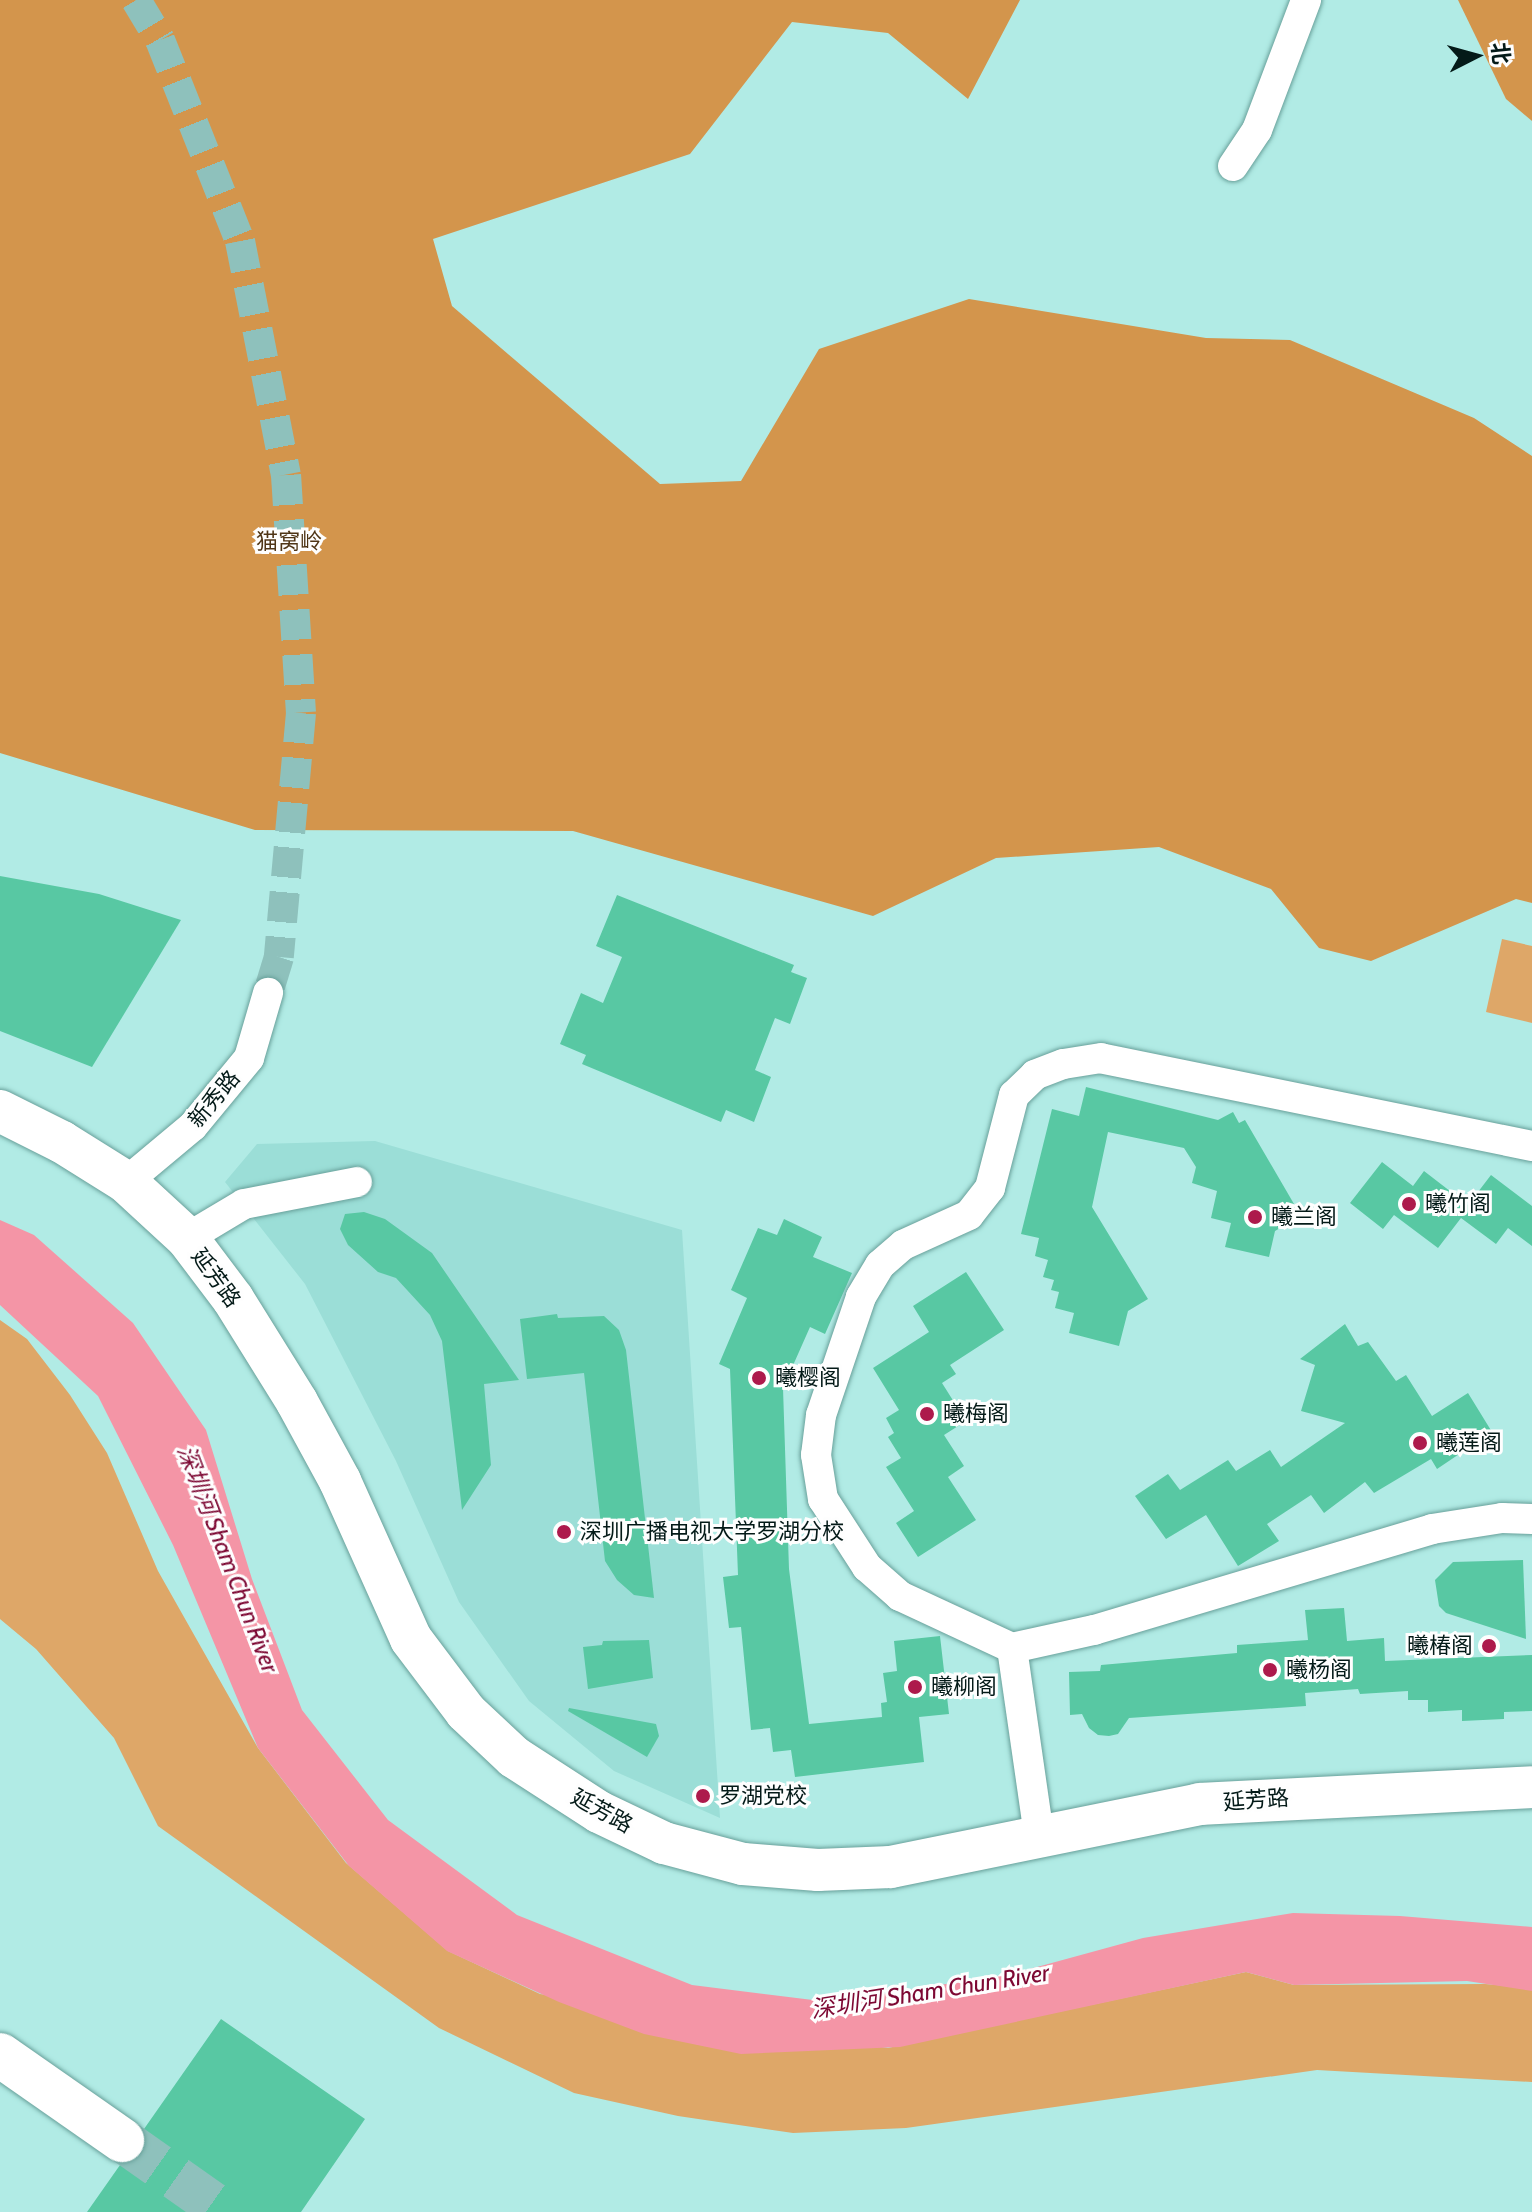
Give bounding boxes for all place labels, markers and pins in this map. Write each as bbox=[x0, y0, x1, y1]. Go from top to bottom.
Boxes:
place label: 曦竹阁 bbox=[1425, 1191, 1491, 1217]
marker: 曦竹阁 bbox=[1400, 1195, 1418, 1213]
place label: 曦兰阁 bbox=[1271, 1204, 1337, 1230]
marker: 曦兰阁 bbox=[1246, 1208, 1264, 1226]
place label: 曦樱阁 bbox=[775, 1365, 841, 1391]
marker: 曦樱阁 bbox=[750, 1369, 768, 1387]
place label: 曦梅阁 bbox=[943, 1401, 1009, 1427]
marker: 曦梅阁 bbox=[918, 1405, 936, 1423]
place label: 曦莲阁 bbox=[1436, 1430, 1502, 1456]
marker: 曦莲阁 bbox=[1411, 1434, 1429, 1452]
place label: 深圳广播电视大学罗湖分校 bbox=[580, 1519, 844, 1545]
marker: 深圳广播电视大学罗湖分校 bbox=[555, 1523, 573, 1541]
place label: 曦椿阁 bbox=[1407, 1633, 1473, 1659]
marker: 曦椿阁 bbox=[1480, 1637, 1498, 1655]
place label: 曦杨阁 bbox=[1286, 1657, 1352, 1683]
marker: 曦杨阁 bbox=[1261, 1661, 1279, 1679]
place label: 曦柳阁 bbox=[931, 1674, 997, 1700]
marker: 曦柳阁 bbox=[906, 1678, 924, 1696]
place label: 罗湖党校 bbox=[719, 1783, 807, 1809]
marker: 罗湖党校 bbox=[694, 1787, 712, 1805]

